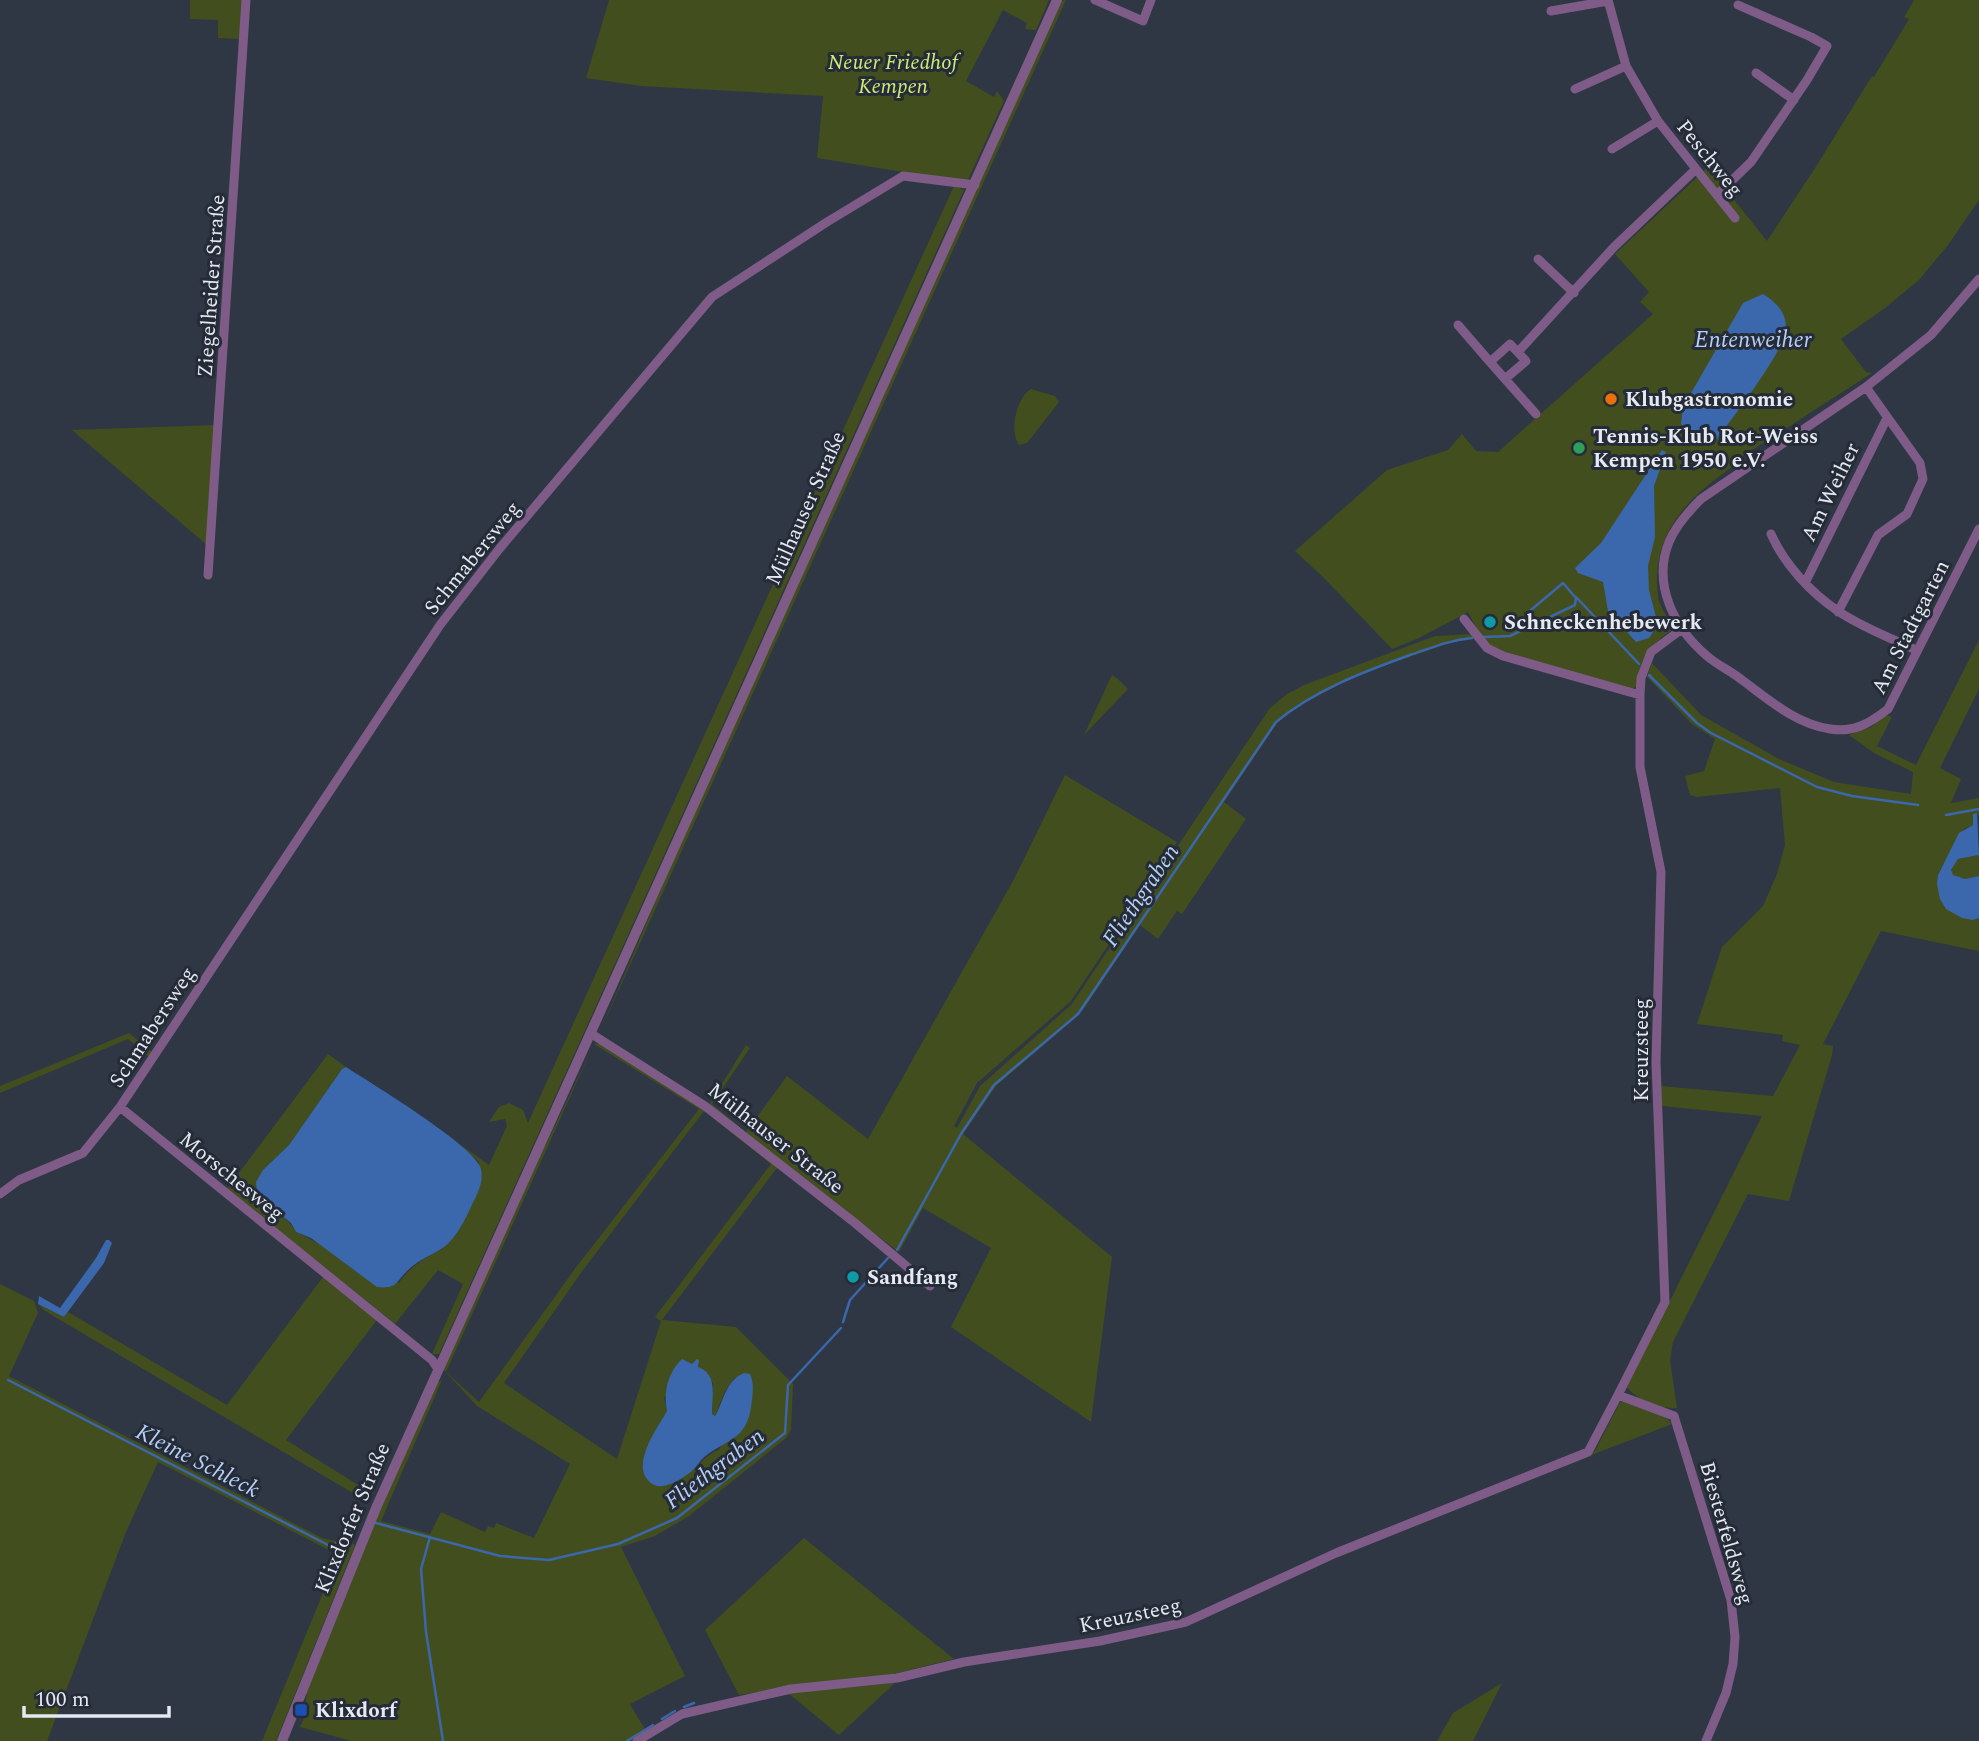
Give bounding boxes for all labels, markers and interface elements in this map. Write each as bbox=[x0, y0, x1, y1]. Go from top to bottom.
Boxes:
park label: Neuer Friedhof Kempen bbox=[828, 47, 961, 103]
street label: Peschweg bbox=[1668, 113, 1751, 204]
street label: Ziegelheider Straße bbox=[190, 194, 234, 378]
water label: Entenweiher bbox=[1694, 323, 1813, 358]
place label: Klubgastronomie bbox=[1625, 384, 1793, 416]
marker: Klubgastronomie bbox=[1603, 391, 1619, 407]
place label: Tennis-Klub Rot-Weiss Kempen 1950 e.V. bbox=[1593, 421, 1818, 477]
street label: Mülhauser Straße bbox=[758, 426, 854, 591]
street label: Am Weiher bbox=[1793, 437, 1869, 547]
marker: Tennis-Klub Rot-Weiss Kempen 1950 e.V. bbox=[1571, 440, 1587, 456]
street label: Schmabersweg bbox=[417, 495, 529, 623]
street label: Am Stadtgarten bbox=[1863, 555, 1959, 700]
place label: Schneckenhebewerk bbox=[1504, 607, 1703, 639]
marker: Schneckenhebewerk bbox=[1482, 614, 1498, 630]
water label: Fliethgraben bbox=[1094, 837, 1189, 954]
street label: Schmabersweg bbox=[102, 961, 204, 1094]
street label: Kreuzsteeg bbox=[1626, 998, 1658, 1102]
street label: Mülhauser Straße bbox=[700, 1075, 851, 1202]
street label: Morschesweg bbox=[172, 1124, 291, 1229]
place label: Sandfang bbox=[867, 1262, 958, 1294]
marker: Sandfang bbox=[845, 1269, 861, 1285]
water label: Kleine Schleck bbox=[129, 1415, 266, 1508]
water label: Fliethgraben bbox=[657, 1420, 772, 1519]
street label: Klixdorfer Straße bbox=[307, 1438, 399, 1599]
street label: Biesterfeldsweg bbox=[1690, 1458, 1762, 1609]
street label: Kreuzsteeg bbox=[1076, 1590, 1184, 1642]
scale bar bbox=[24, 1674, 170, 1718]
text: 100 m bbox=[35, 1684, 90, 1716]
place label: Klixdorf bbox=[315, 1695, 398, 1727]
marker: Klixdorf bbox=[293, 1702, 309, 1718]

